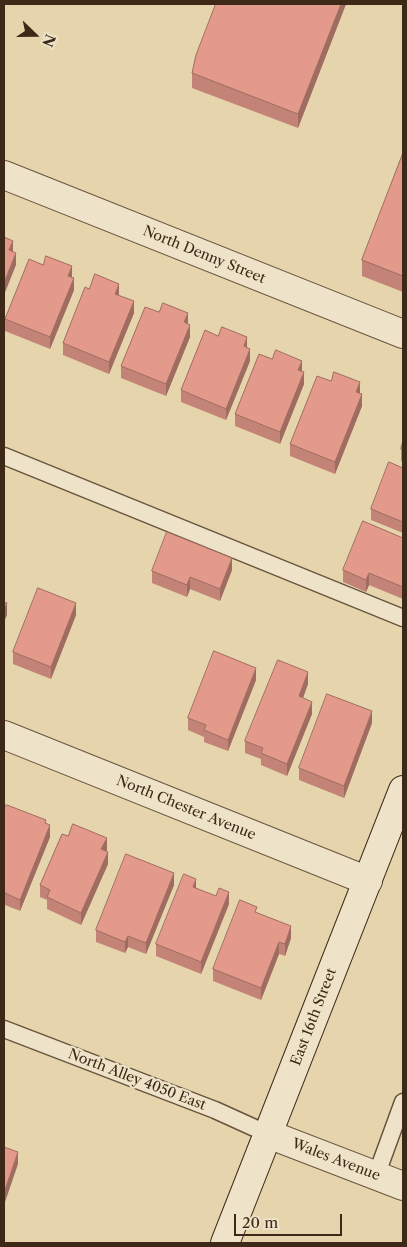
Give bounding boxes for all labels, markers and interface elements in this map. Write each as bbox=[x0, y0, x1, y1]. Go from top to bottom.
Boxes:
north arrow bbox=[10, 10, 60, 60]
text: N bbox=[38, 32, 60, 50]
street label: North Denny Street bbox=[140, 223, 268, 287]
street label: North Chester Avenue bbox=[114, 772, 258, 844]
street label: East 16th Street bbox=[288, 966, 340, 1068]
street label: North Alley 4050 East bbox=[66, 1046, 208, 1114]
street label: Wales Avenue bbox=[290, 1135, 382, 1185]
scale bar bbox=[237, 1204, 344, 1236]
text: 20 m bbox=[242, 1213, 278, 1232]

